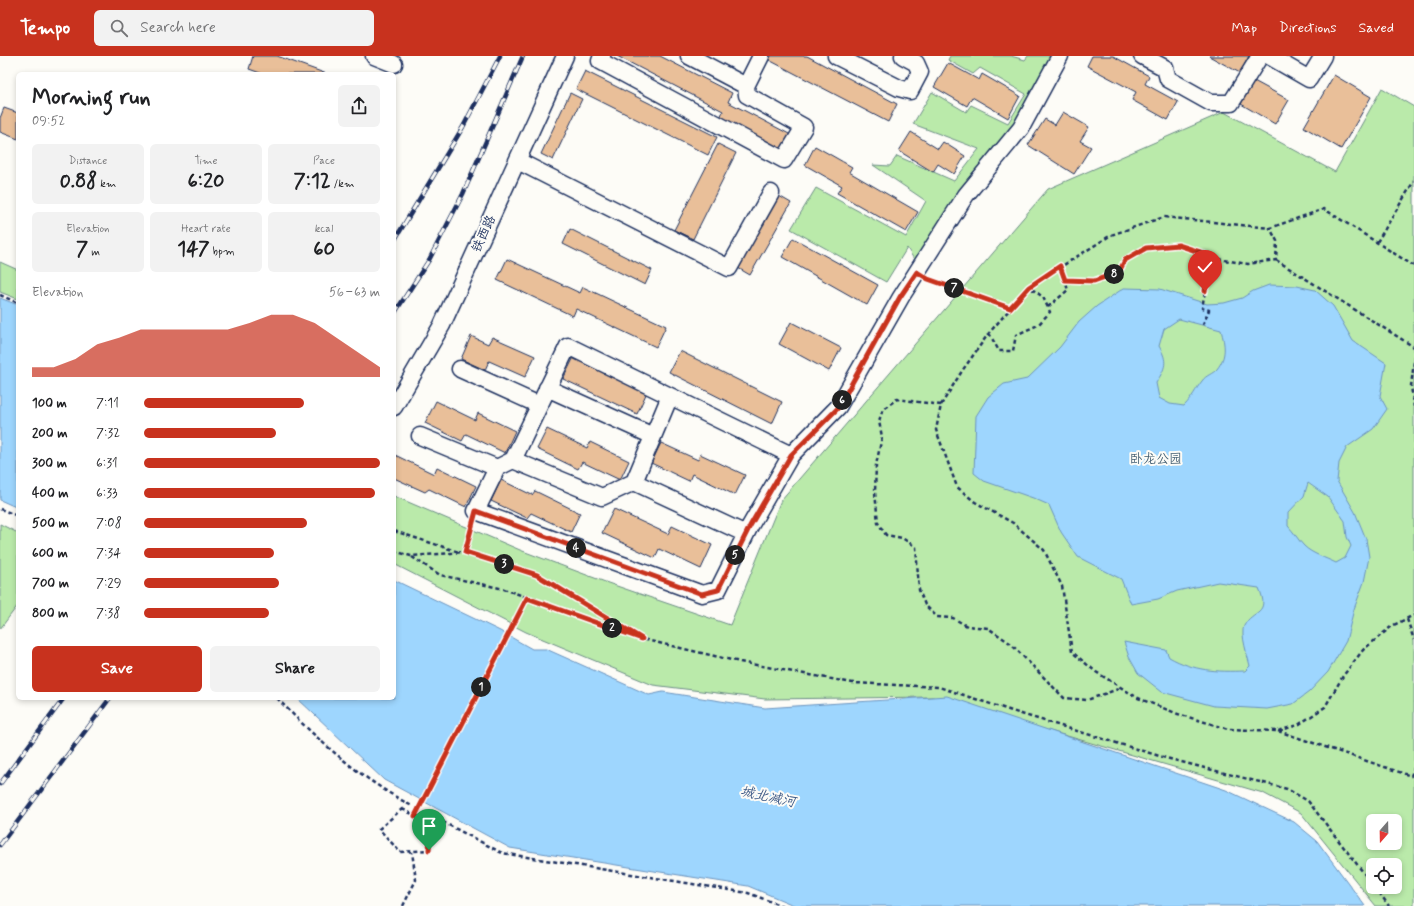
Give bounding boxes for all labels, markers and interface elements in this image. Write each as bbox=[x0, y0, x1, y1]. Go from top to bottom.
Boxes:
search box bbox=[94, 10, 374, 46]
text: Tempo bbox=[20, 16, 70, 41]
icon: search bbox=[108, 17, 130, 39]
text: Search here bbox=[140, 18, 216, 38]
text: Map bbox=[1231, 19, 1257, 37]
text: Directions bbox=[1279, 19, 1337, 37]
text: Saved bbox=[1359, 19, 1394, 37]
text: Morning run bbox=[32, 84, 151, 112]
button: share bbox=[338, 85, 380, 127]
text: 09:52 bbox=[32, 113, 65, 130]
text: Distance bbox=[69, 154, 107, 168]
text: Time bbox=[194, 154, 218, 168]
text: Pace bbox=[313, 154, 335, 168]
text: 0.88 bbox=[60, 168, 97, 195]
text: 6:20 bbox=[188, 168, 224, 195]
text: 7:12 bbox=[294, 168, 331, 195]
text: km bbox=[97, 177, 116, 191]
text: /km bbox=[331, 177, 354, 191]
street label: 铁西路 bbox=[468, 213, 500, 255]
text: Elevation bbox=[66, 222, 110, 236]
text: Heart rate bbox=[181, 222, 231, 236]
text: kcal bbox=[315, 222, 333, 236]
text: 7 bbox=[76, 236, 88, 263]
text: 147 bbox=[177, 236, 210, 263]
text: 60 bbox=[313, 236, 335, 263]
text: m bbox=[88, 245, 100, 259]
text: bpm bbox=[210, 245, 235, 259]
pin bbox=[1188, 250, 1222, 291]
icon: check bbox=[1194, 256, 1216, 278]
pin: 8 bbox=[1104, 264, 1124, 284]
text: 8 bbox=[1111, 267, 1117, 281]
pin: 7 bbox=[944, 278, 964, 298]
text: 7 bbox=[951, 281, 957, 295]
text: Elevation bbox=[32, 284, 83, 301]
text: 56–63 m bbox=[329, 284, 380, 301]
pin: 6 bbox=[832, 390, 852, 410]
text: 6 bbox=[839, 393, 845, 407]
text: 100 m bbox=[32, 395, 67, 412]
text: 7:11 bbox=[96, 395, 119, 412]
text: 200 m bbox=[32, 425, 67, 442]
text: 7:32 bbox=[96, 425, 120, 442]
park label: 卧龙公园 bbox=[1130, 451, 1182, 468]
text: 300 m bbox=[32, 455, 67, 472]
text: 6:31 bbox=[96, 455, 118, 472]
text: 400 m bbox=[32, 485, 69, 502]
text: 6:33 bbox=[96, 485, 118, 502]
text: 500 m bbox=[32, 515, 69, 532]
text: 7:08 bbox=[96, 515, 122, 532]
pin: 4 bbox=[566, 538, 586, 558]
text: 4 bbox=[573, 541, 579, 555]
text: 600 m bbox=[32, 545, 68, 562]
text: 7:34 bbox=[96, 545, 121, 562]
pin: 5 bbox=[725, 545, 745, 565]
text: 5 bbox=[732, 548, 738, 562]
pin: 3 bbox=[494, 554, 514, 574]
text: 3 bbox=[502, 557, 506, 571]
text: 700 m bbox=[32, 575, 69, 592]
text: 7:29 bbox=[96, 575, 121, 592]
text: 800 m bbox=[32, 605, 68, 622]
text: 7:38 bbox=[96, 605, 120, 622]
pin: 2 bbox=[602, 618, 622, 638]
text: 2 bbox=[609, 621, 615, 635]
button: Save bbox=[32, 646, 202, 692]
button: Share bbox=[210, 646, 380, 692]
pin: 1 bbox=[471, 677, 491, 697]
text: 1 bbox=[479, 680, 483, 694]
water label: 城北减河 bbox=[739, 782, 799, 812]
pin bbox=[412, 809, 446, 850]
north arrow bbox=[1366, 814, 1402, 850]
map controls bbox=[1366, 814, 1402, 894]
icon: arrive bbox=[418, 815, 440, 837]
button: locate bbox=[1366, 858, 1402, 894]

